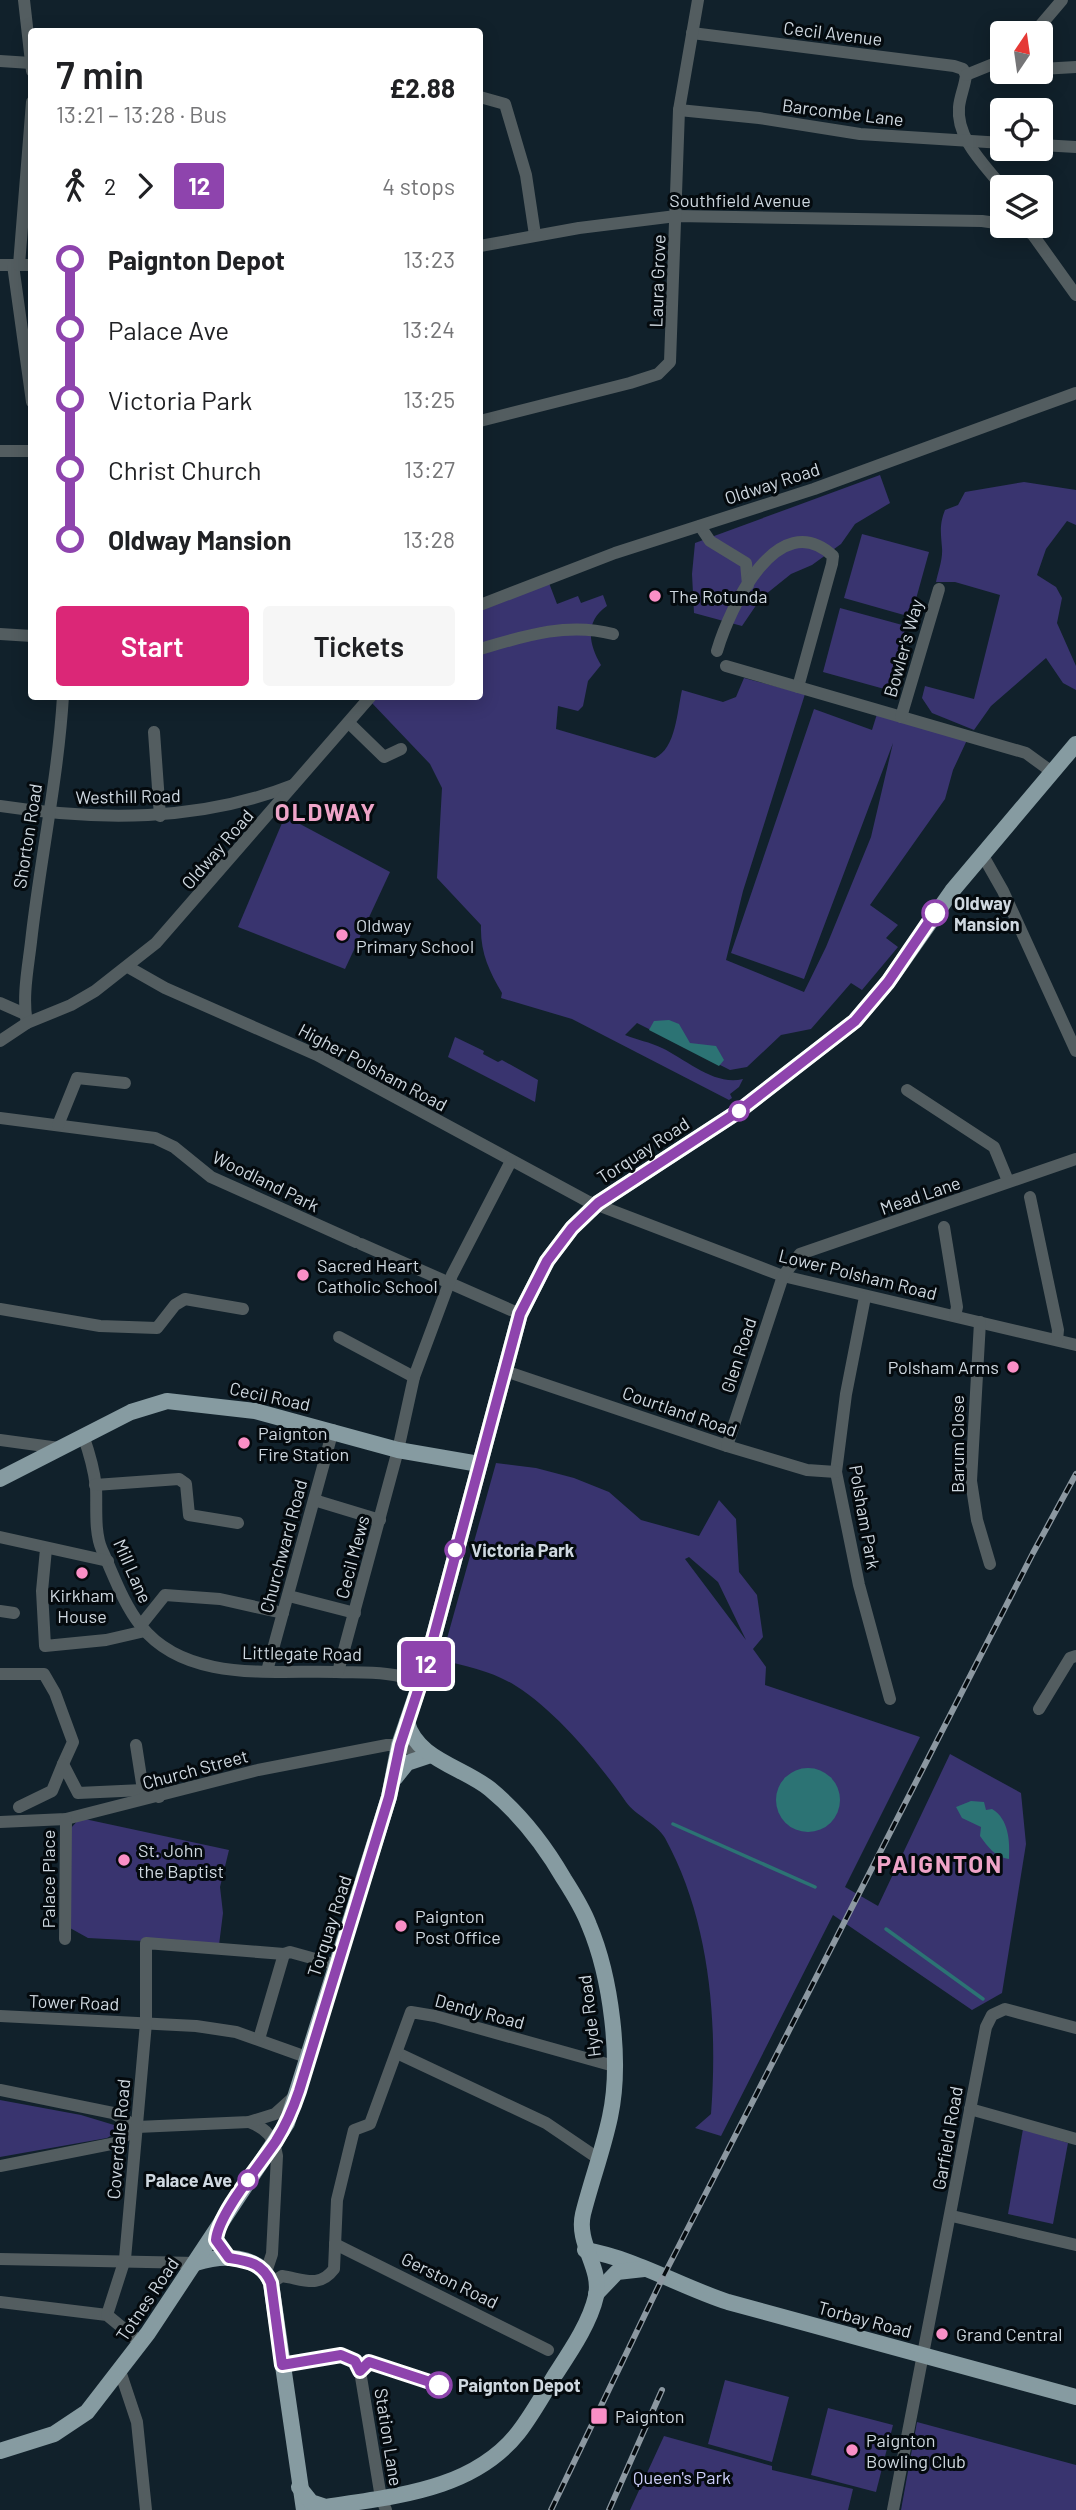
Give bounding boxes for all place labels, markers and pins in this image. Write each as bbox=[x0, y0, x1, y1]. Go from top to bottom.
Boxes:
place label: The Rotunda bbox=[669, 585, 767, 607]
marker: The Rotunda bbox=[647, 588, 663, 604]
place label: Oldway Mansion bbox=[954, 892, 1020, 935]
marker: Oldway Mansion bbox=[922, 900, 948, 926]
place label: Oldway Primary School bbox=[356, 914, 474, 957]
marker: Oldway Primary School bbox=[334, 927, 350, 943]
unlabelled marker bbox=[729, 1101, 749, 1121]
place label: Sacred Heart Catholic School bbox=[317, 1254, 438, 1297]
marker: Sacred Heart Catholic School bbox=[295, 1267, 311, 1283]
place label: Polsham Arms bbox=[888, 1356, 999, 1378]
marker: Polsham Arms bbox=[1005, 1359, 1021, 1375]
place label: Paignton Fire Station bbox=[258, 1422, 349, 1465]
marker: Paignton Fire Station bbox=[236, 1435, 252, 1451]
place label: Victoria Park bbox=[471, 1539, 575, 1561]
marker: Victoria Park bbox=[445, 1540, 465, 1560]
marker: Kirkham House bbox=[74, 1565, 90, 1581]
place label: Kirkham House bbox=[50, 1584, 114, 1627]
place label: St. John the Baptist bbox=[138, 1839, 224, 1882]
marker: St. John the Baptist bbox=[116, 1852, 132, 1868]
place label: Paignton Post Office bbox=[415, 1905, 501, 1948]
marker: Paignton Post Office bbox=[393, 1918, 409, 1934]
place label: Palace Ave bbox=[145, 2169, 232, 2191]
marker: Palace Ave bbox=[238, 2170, 258, 2190]
place label: Grand Central bbox=[956, 2323, 1062, 2345]
marker: Grand Central bbox=[934, 2326, 950, 2342]
marker: Paignton Depot bbox=[426, 2372, 452, 2398]
place label: Paignton Depot bbox=[458, 2374, 581, 2396]
place label: Paignton bbox=[615, 2405, 685, 2427]
marker: Paignton bbox=[589, 2406, 609, 2426]
place label: Paignton Bowling Club bbox=[866, 2429, 966, 2472]
marker: Paignton Bowling Club bbox=[844, 2442, 860, 2458]

